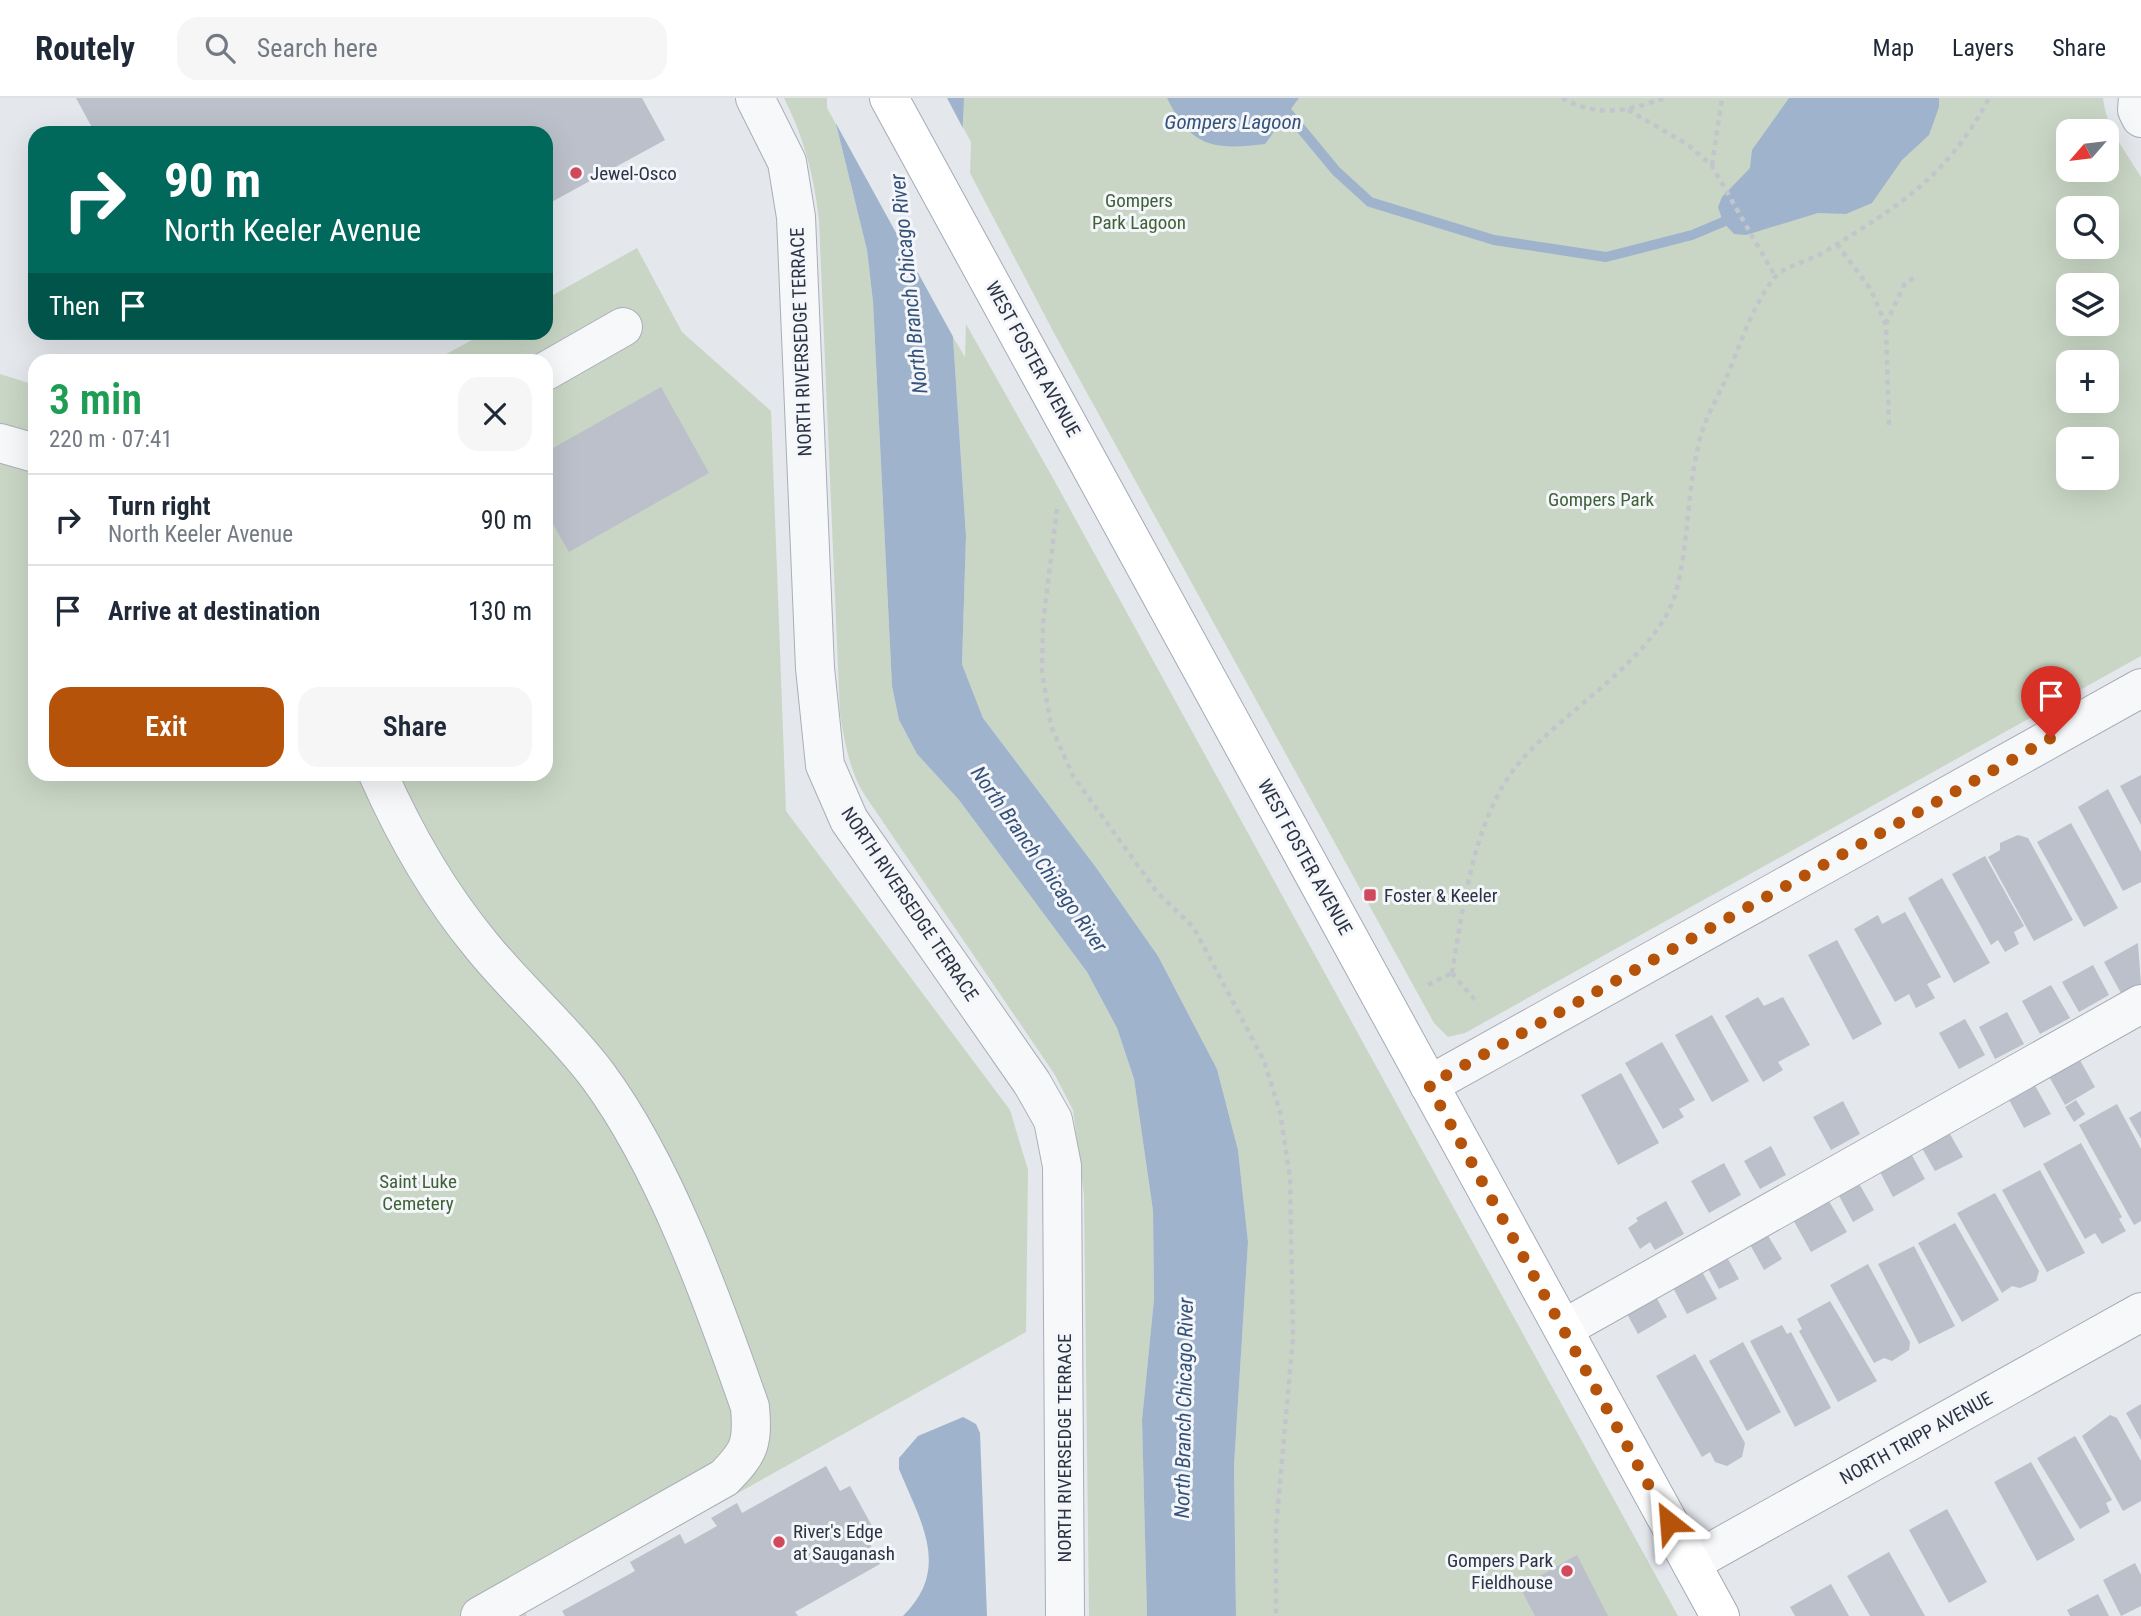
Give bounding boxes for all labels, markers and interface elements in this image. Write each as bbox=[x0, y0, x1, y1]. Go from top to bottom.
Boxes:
search box bbox=[177, 17, 667, 80]
text: Routely bbox=[35, 29, 135, 68]
icon: search bbox=[201, 29, 239, 67]
text: Search here bbox=[257, 33, 378, 63]
text: Map bbox=[1873, 34, 1914, 62]
text: Layers bbox=[1952, 34, 2014, 62]
text: Share bbox=[2052, 34, 2106, 62]
water label: Gompers Lagoon bbox=[1164, 110, 1302, 134]
north arrow bbox=[2056, 119, 2119, 182]
map controls bbox=[2056, 119, 2119, 490]
text: 90 m bbox=[164, 152, 261, 209]
icon: right bbox=[49, 154, 140, 245]
place label: Jewel-Osco bbox=[590, 162, 677, 185]
marker: Jewel-Osco bbox=[568, 165, 584, 181]
water label: North Branch Chicago River bbox=[885, 172, 932, 395]
park label: Gompers Park Lagoon bbox=[1092, 189, 1186, 234]
button: search bbox=[2056, 196, 2119, 259]
text: North Keeler Avenue bbox=[164, 211, 421, 249]
street label: NORTH RIVERSEDGE TERRACE bbox=[786, 227, 816, 457]
button: layers bbox=[2056, 273, 2119, 336]
street label: WEST FOSTER AVENUE bbox=[981, 277, 1085, 441]
icon: arrive bbox=[114, 287, 152, 325]
text: Then bbox=[49, 291, 100, 321]
button: + bbox=[2056, 350, 2119, 413]
text: 3 min bbox=[49, 375, 142, 424]
button: close bbox=[458, 377, 532, 451]
text: 220 m · 07:41 bbox=[49, 426, 173, 453]
button: − bbox=[2056, 427, 2119, 490]
park label: Gompers Park bbox=[1548, 488, 1654, 511]
text: Turn right bbox=[108, 491, 210, 521]
icon: right bbox=[49, 501, 87, 539]
text: 90 m bbox=[481, 505, 532, 535]
text: North Keeler Avenue bbox=[108, 521, 293, 548]
icon: arrive bbox=[49, 592, 87, 630]
text: Arrive at destination bbox=[108, 596, 320, 626]
text: 130 m bbox=[468, 596, 532, 626]
pin bbox=[2021, 666, 2081, 738]
icon: arrive bbox=[2032, 677, 2070, 715]
button: Exit bbox=[49, 687, 284, 767]
button: Share bbox=[298, 687, 532, 767]
water label: North Branch Chicago River bbox=[966, 762, 1113, 957]
street label: WEST FOSTER AVENUE bbox=[1253, 775, 1357, 939]
street label: NORTH RIVERSEDGE TERRACE bbox=[836, 803, 984, 1005]
place label: Foster & Keeler bbox=[1384, 884, 1498, 907]
marker: Foster & Keeler bbox=[1362, 887, 1378, 903]
park label: Saint Luke Cemetery bbox=[379, 1170, 457, 1215]
water label: North Branch Chicago River bbox=[1170, 1297, 1198, 1519]
street label: NORTH RIVERSEDGE TERRACE bbox=[1053, 1334, 1076, 1562]
street label: NORTH TRIPP AVENUE bbox=[1836, 1387, 1996, 1489]
position arrow bbox=[1632, 1485, 1706, 1559]
place label: River's Edge at Sauganash bbox=[793, 1520, 895, 1565]
marker: River's Edge at Sauganash bbox=[771, 1534, 787, 1550]
place label: Gompers Park Fieldhouse bbox=[1447, 1549, 1553, 1594]
marker: Gompers Park Fieldhouse bbox=[1559, 1563, 1575, 1579]

